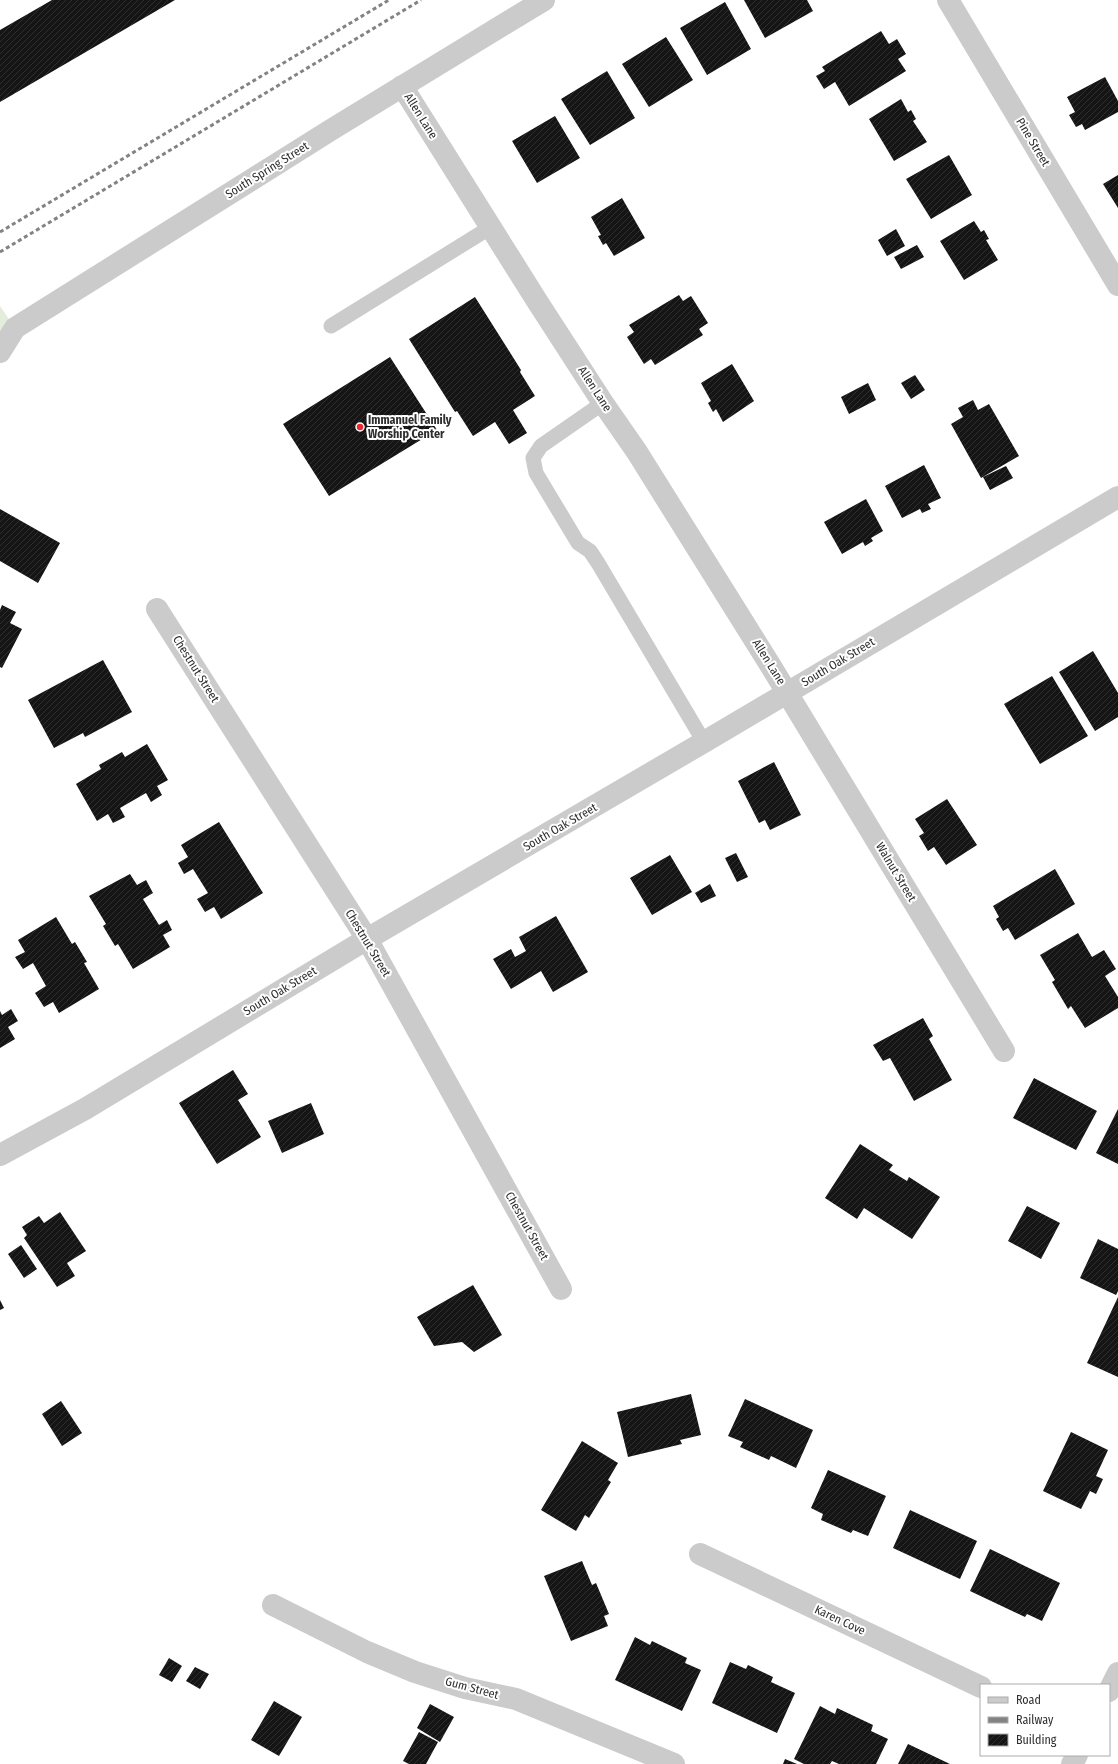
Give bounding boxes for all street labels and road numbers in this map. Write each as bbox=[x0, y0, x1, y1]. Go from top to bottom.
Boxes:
street label: Allen Lane bbox=[402, 91, 440, 141]
street label: Pine Street bbox=[1013, 115, 1053, 169]
street label: South Spring Street bbox=[223, 139, 311, 201]
street label: Allen Lane bbox=[575, 364, 615, 414]
street label: Chestnut Street bbox=[170, 633, 222, 705]
street label: South Oak Street bbox=[799, 635, 877, 689]
street label: Allen Lane bbox=[750, 637, 788, 687]
street label: South Oak Street bbox=[521, 800, 599, 854]
street label: Walnut Street bbox=[873, 840, 919, 904]
street label: Chestnut Street bbox=[342, 907, 394, 979]
street label: South Oak Street bbox=[241, 964, 319, 1018]
street label: Chestnut Street bbox=[502, 1189, 552, 1263]
street label: Karen Cove bbox=[812, 1602, 868, 1638]
street label: Gum Street bbox=[444, 1674, 500, 1702]

